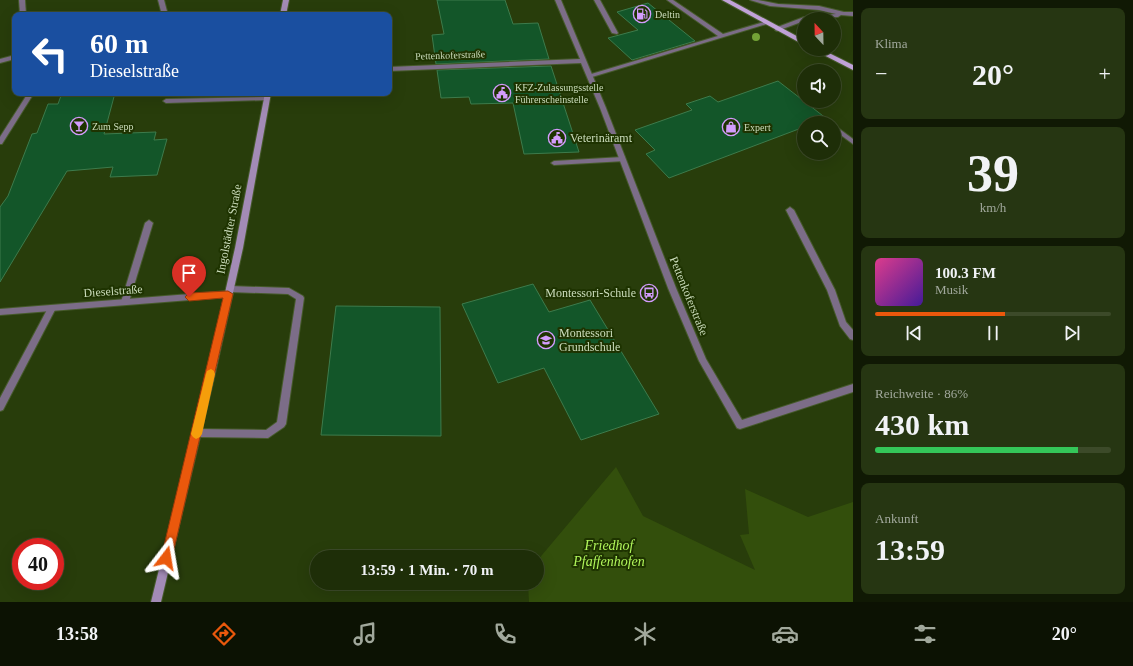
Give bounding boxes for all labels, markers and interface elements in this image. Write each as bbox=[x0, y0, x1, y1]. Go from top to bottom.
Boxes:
fuel station icon: Deltin bbox=[632, 4, 652, 24]
place label: Deltin bbox=[655, 9, 680, 20]
north arrow bbox=[797, 12, 841, 56]
map controls bbox=[797, 12, 841, 160]
icon: left bbox=[24, 28, 76, 80]
text: 60 m bbox=[90, 28, 148, 59]
text: Klima bbox=[875, 36, 908, 51]
street label: Pettenkoferstraße bbox=[415, 48, 486, 62]
text: 20° bbox=[972, 58, 1014, 91]
text: Dieselstraße bbox=[90, 61, 179, 81]
text: − bbox=[875, 61, 887, 86]
text: + bbox=[1099, 61, 1111, 86]
button: sound bbox=[797, 64, 841, 108]
place label: KFZ-Zulassungsstelle Führerscheinstelle bbox=[515, 82, 604, 105]
public building icon: KFZ-Zulassungsstelle Führerscheinstelle bbox=[492, 83, 512, 103]
bar icon: Zum Sepp bbox=[69, 116, 89, 136]
button: search bbox=[797, 116, 841, 160]
shop icon: Expert bbox=[721, 117, 741, 137]
place label: Zum Sepp bbox=[92, 121, 133, 132]
place label: Expert bbox=[744, 122, 771, 133]
public building icon: Veterinäramt bbox=[547, 128, 567, 148]
place label: Veterinäramt bbox=[570, 131, 633, 145]
text: 39 bbox=[967, 145, 1019, 202]
street label: Ingolstädter Straße bbox=[213, 183, 245, 275]
text: km/h bbox=[980, 200, 1006, 215]
street label: Pettenkoferstraße bbox=[667, 254, 711, 338]
pin bbox=[172, 256, 206, 297]
icon: arrive bbox=[178, 262, 200, 284]
text: 100.3 FM bbox=[935, 265, 996, 281]
street label: Dieselstraße bbox=[83, 282, 143, 300]
text: Musik bbox=[935, 282, 968, 297]
bus stop icon: Montessori-Schule bbox=[639, 283, 659, 303]
place label: Montessori-Schule bbox=[545, 286, 636, 300]
icon: previous bbox=[903, 322, 925, 344]
icon: pause bbox=[982, 322, 1004, 344]
icon: next bbox=[1061, 322, 1083, 344]
place label: Montessori Grundschule bbox=[559, 326, 620, 354]
school or university icon: Montessori Grundschule bbox=[536, 330, 556, 350]
text: Reichweite · 86% bbox=[875, 386, 968, 401]
text: 430 km bbox=[875, 408, 969, 441]
text: Ankunft bbox=[875, 511, 918, 526]
text: 13:59 bbox=[875, 533, 945, 566]
position arrow bbox=[145, 537, 187, 579]
speed limit sign: 40 bbox=[12, 538, 64, 590]
park label: Friedhof Pfaffenhofen bbox=[572, 538, 645, 569]
text: 13:59 · 1 Min. · 70 m bbox=[361, 562, 493, 578]
icon: directions bbox=[210, 620, 238, 648]
icon: music bbox=[351, 620, 379, 648]
icon: phone bbox=[491, 620, 519, 648]
icon: climate bbox=[631, 620, 659, 648]
icon: car bbox=[771, 620, 799, 648]
icon: filters bbox=[911, 620, 939, 648]
text: 13:58 bbox=[56, 624, 98, 644]
text: 20° bbox=[1052, 624, 1077, 644]

